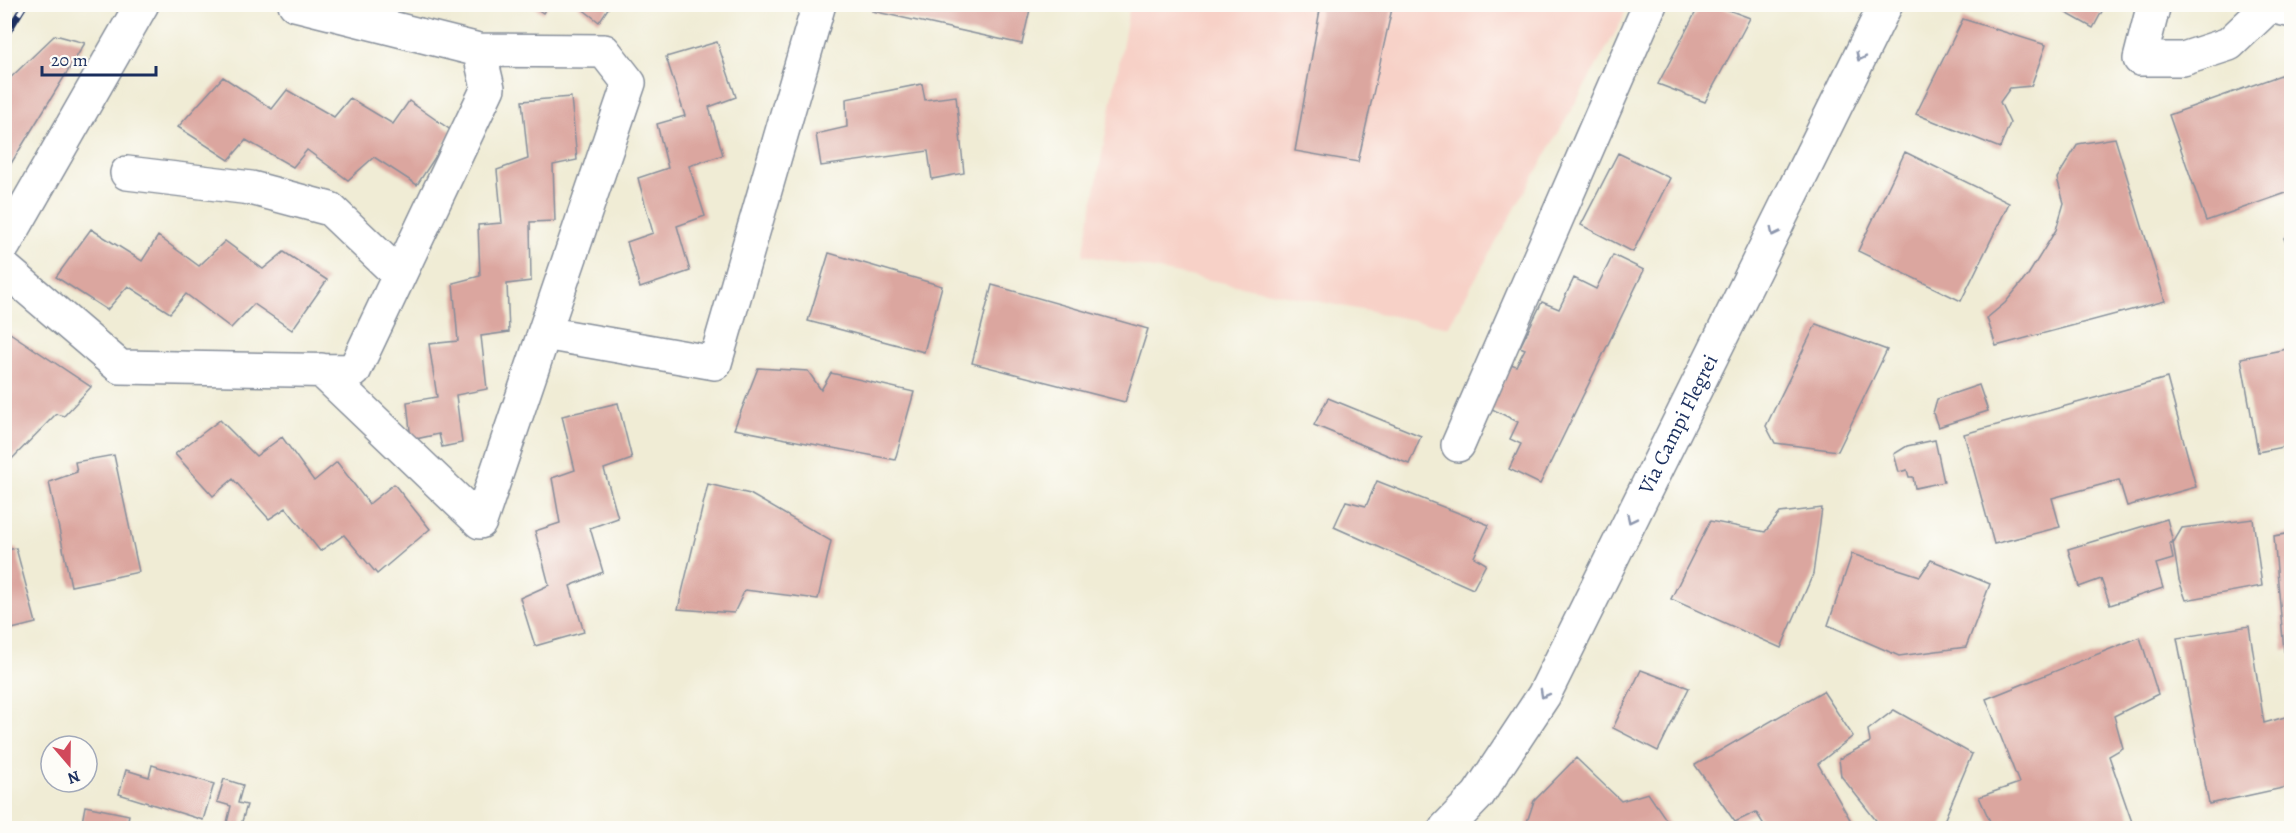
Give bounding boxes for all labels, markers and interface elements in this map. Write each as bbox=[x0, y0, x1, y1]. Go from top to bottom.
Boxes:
scale bar bbox=[42, 39, 156, 77]
text: 20 m bbox=[51, 48, 88, 72]
one-way arrow bbox=[1856, 51, 1867, 61]
one-way arrow bbox=[1769, 225, 1781, 236]
street label: Via Campi Flegrei bbox=[1631, 350, 1724, 500]
one-way arrow bbox=[1627, 513, 1639, 524]
one-way arrow bbox=[1540, 688, 1551, 698]
north arrow bbox=[39, 734, 99, 794]
text: N bbox=[64, 765, 83, 790]

